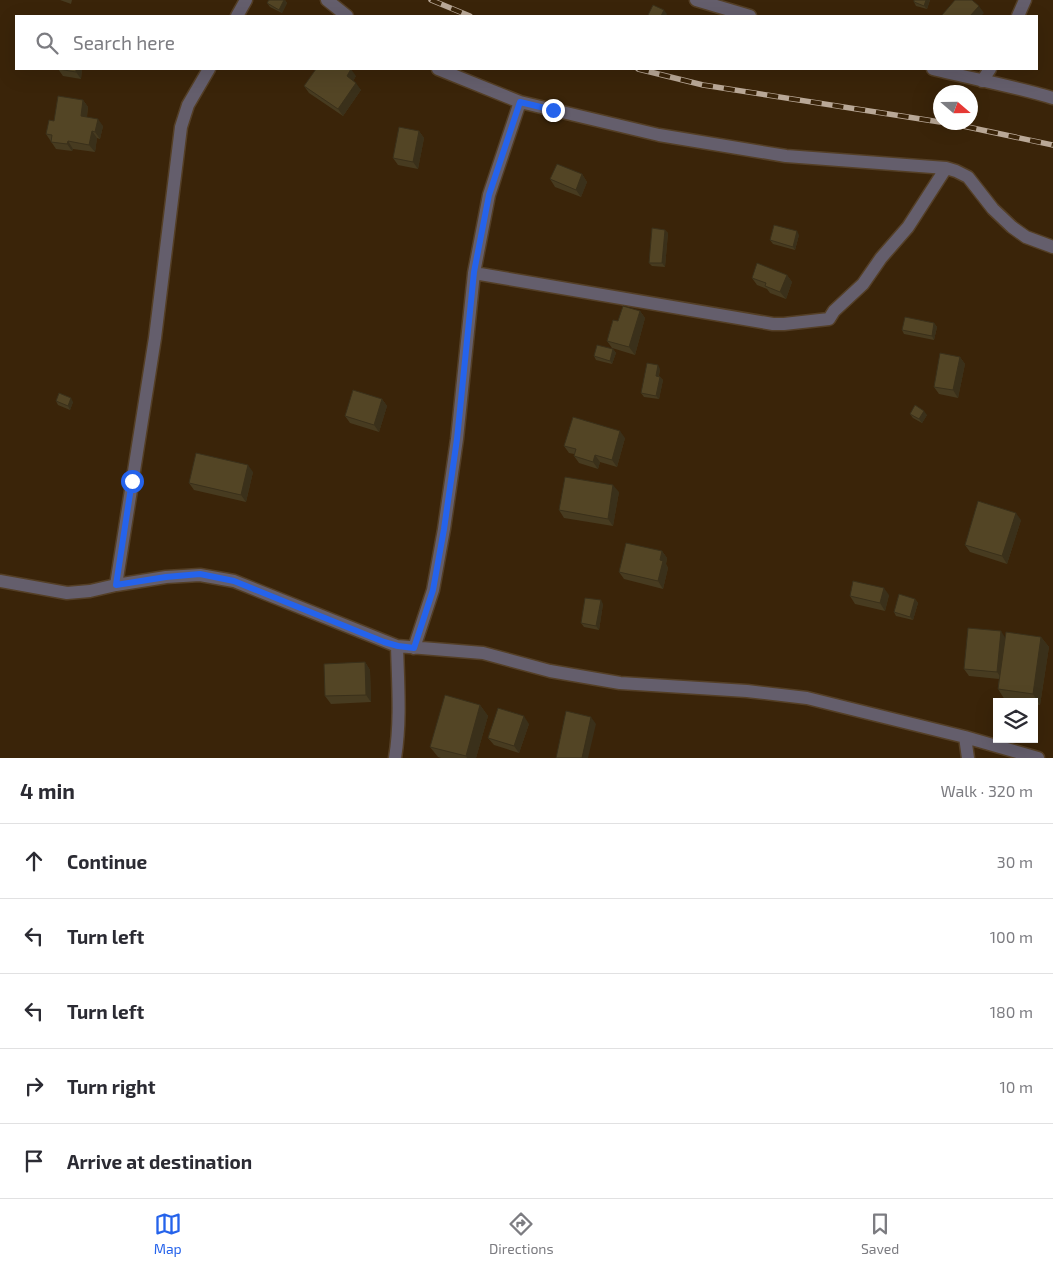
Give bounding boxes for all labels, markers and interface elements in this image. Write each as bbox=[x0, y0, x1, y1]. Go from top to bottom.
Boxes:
search box bbox=[15, 15, 1038, 70]
icon: search bbox=[33, 29, 61, 57]
text: Search here bbox=[73, 31, 175, 54]
north arrow bbox=[933, 85, 978, 130]
route end bbox=[542, 99, 565, 122]
route start bbox=[121, 470, 144, 493]
map controls bbox=[993, 698, 1038, 743]
button: layers bbox=[993, 698, 1038, 743]
text: 4 min bbox=[20, 778, 75, 803]
text: Walk · 320 m bbox=[940, 781, 1033, 800]
icon: ahead bbox=[20, 847, 48, 875]
text: Continue bbox=[67, 850, 147, 873]
text: 30 m bbox=[997, 852, 1033, 871]
icon: left bbox=[20, 922, 48, 950]
text: Turn left bbox=[67, 925, 144, 948]
text: 100 m bbox=[990, 927, 1033, 946]
icon: left bbox=[20, 997, 48, 1025]
text: Turn left bbox=[67, 1000, 144, 1023]
text: 180 m bbox=[990, 1002, 1033, 1021]
icon: right bbox=[20, 1072, 48, 1100]
text: Turn right bbox=[67, 1075, 155, 1098]
text: 10 m bbox=[999, 1077, 1033, 1096]
icon: arrive bbox=[20, 1147, 48, 1175]
text: Arrive at destination bbox=[67, 1150, 252, 1173]
tab: Map bbox=[154, 1210, 182, 1257]
tab: Directions bbox=[489, 1210, 554, 1257]
tab: Saved bbox=[861, 1210, 899, 1257]

